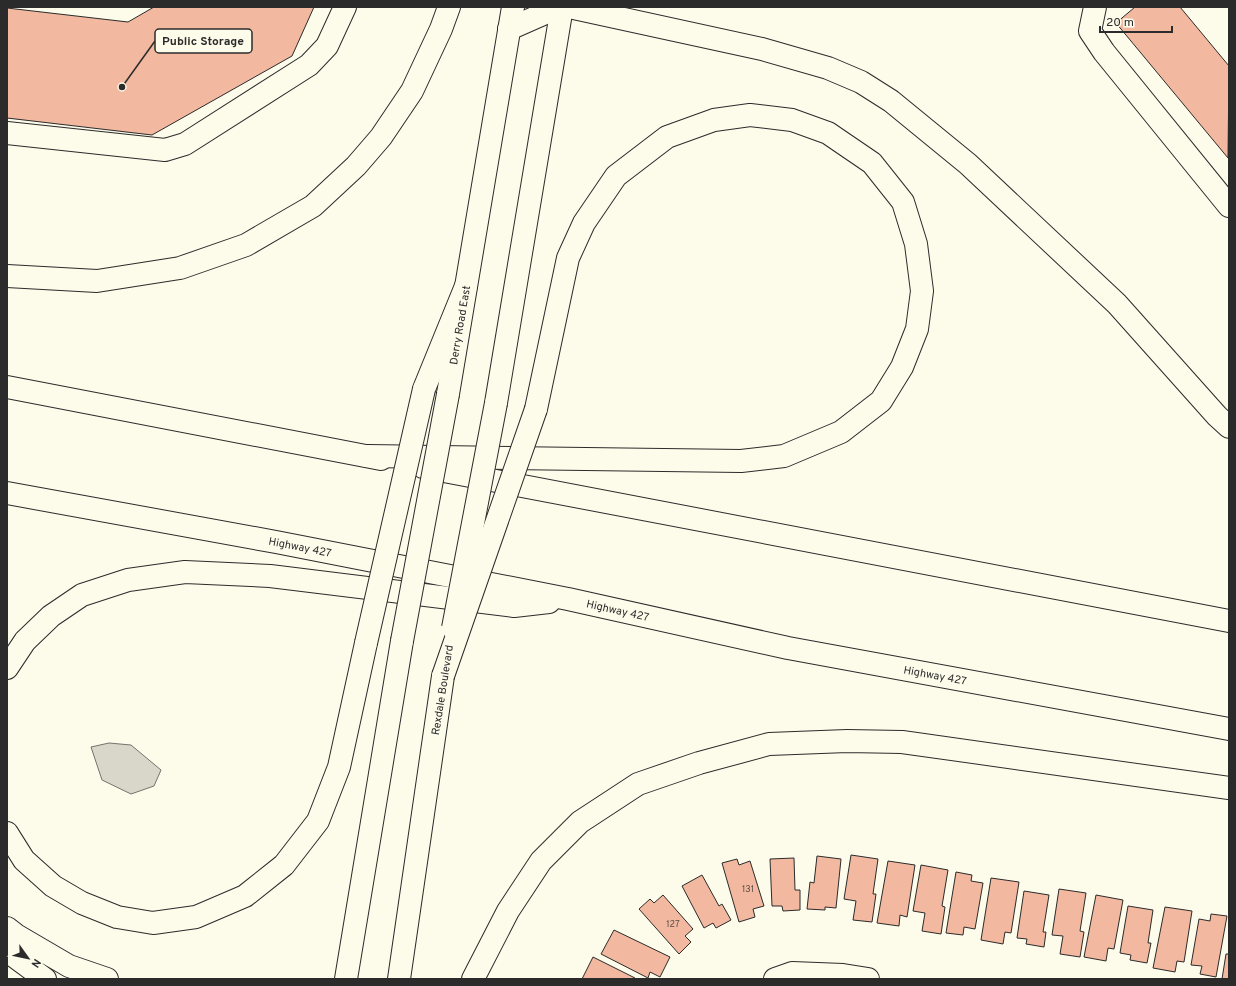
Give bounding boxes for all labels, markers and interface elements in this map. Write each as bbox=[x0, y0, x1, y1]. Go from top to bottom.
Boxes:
scale bar bbox=[1100, 8, 1172, 34]
text: 20 m bbox=[1106, 15, 1134, 31]
callout: Public Storage bbox=[155, 29, 252, 53]
text: Public Storage bbox=[162, 34, 244, 50]
street label: Derry Road East bbox=[447, 284, 474, 366]
street label: Highway 427 bbox=[267, 535, 333, 561]
street label: Highway 427 bbox=[585, 597, 651, 625]
street label: Rexdale Boulevard bbox=[429, 644, 457, 736]
street label: Highway 427 bbox=[902, 663, 968, 689]
house number: 131 bbox=[742, 884, 754, 895]
house number: 127 bbox=[666, 919, 680, 930]
north arrow bbox=[8, 938, 48, 978]
text: N bbox=[28, 956, 44, 970]

